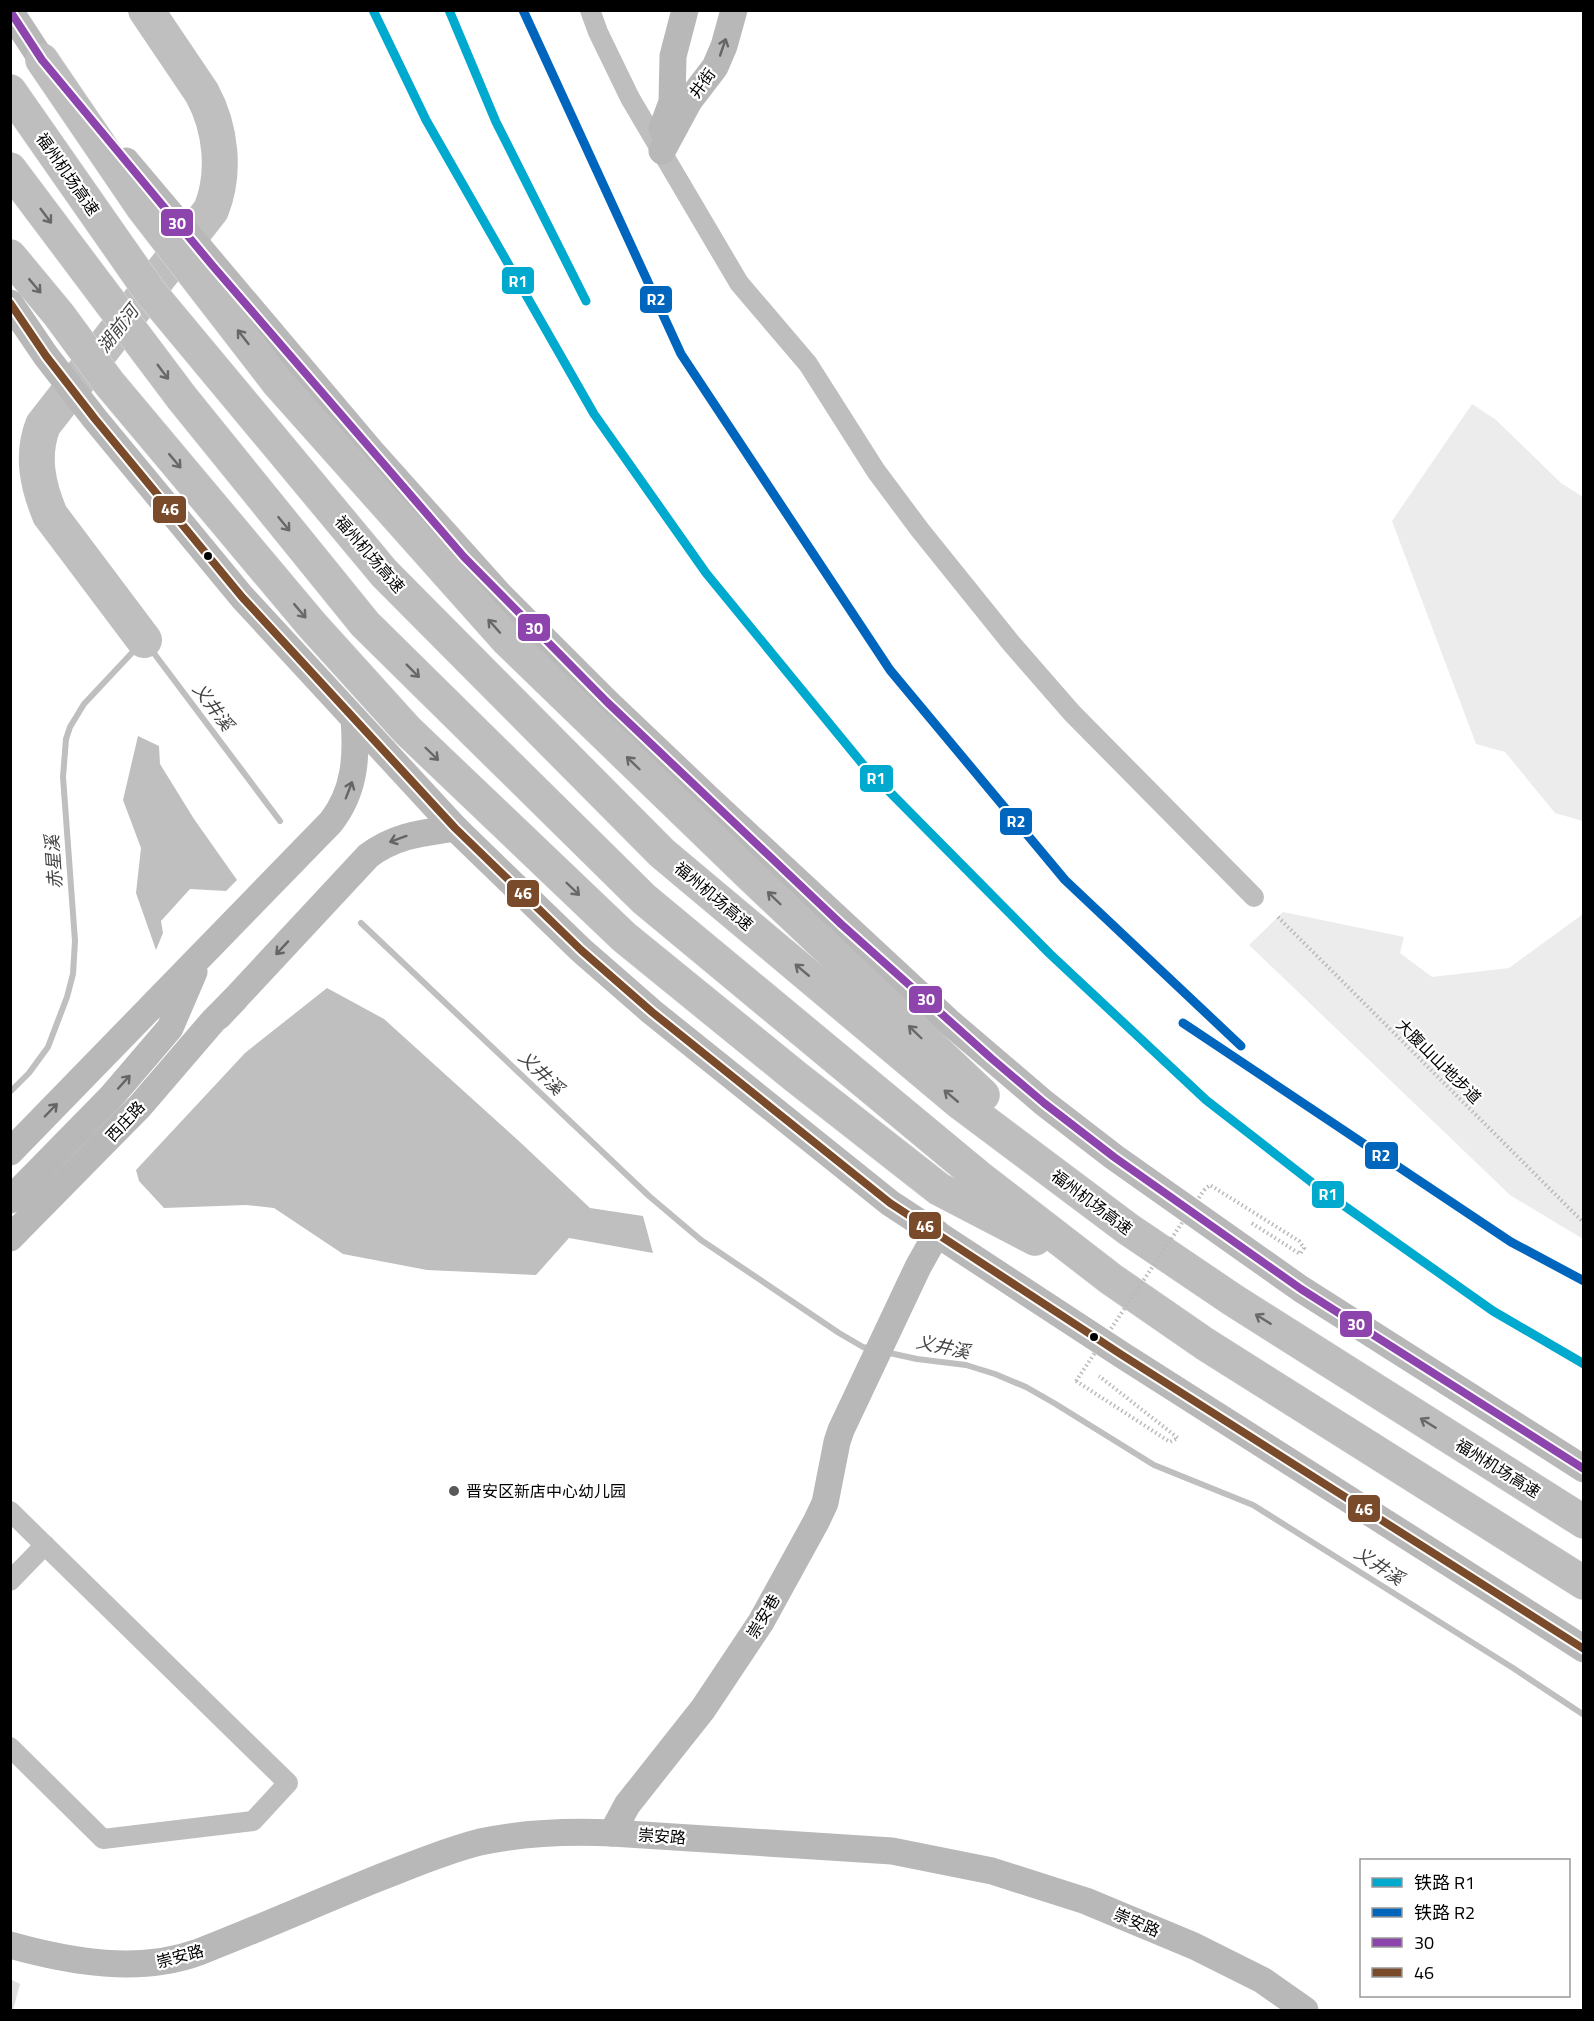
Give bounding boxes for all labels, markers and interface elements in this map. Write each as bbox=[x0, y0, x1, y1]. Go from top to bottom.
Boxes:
one-way arrow bbox=[719, 38, 730, 57]
street label: 井街 bbox=[683, 63, 721, 103]
street label: 福州机场高速 bbox=[31, 128, 105, 220]
one-way arrow bbox=[39, 207, 52, 223]
line badge: 30 bbox=[160, 208, 194, 237]
text: 30 bbox=[168, 211, 186, 235]
line badge: R1 bbox=[501, 266, 535, 295]
text: R1 bbox=[509, 269, 527, 293]
one-way arrow bbox=[28, 278, 42, 293]
line badge: R2 bbox=[639, 285, 673, 314]
text: R2 bbox=[647, 287, 665, 311]
water label: 湖前河 bbox=[90, 297, 147, 358]
one-way arrow bbox=[236, 330, 249, 346]
one-way arrow bbox=[156, 363, 169, 379]
one-way arrow bbox=[169, 453, 182, 469]
line badge: 46 bbox=[152, 495, 187, 524]
text: 46 bbox=[161, 497, 179, 521]
street label: 福州机场高速 bbox=[329, 510, 411, 598]
one-way arrow bbox=[278, 516, 291, 532]
unlabelled marker bbox=[202, 550, 214, 562]
one-way arrow bbox=[293, 603, 307, 618]
line badge: 30 bbox=[517, 613, 551, 642]
text: 30 bbox=[525, 616, 543, 640]
one-way arrow bbox=[487, 619, 501, 634]
one-way arrow bbox=[405, 663, 420, 678]
water label: 义井溪 bbox=[186, 677, 242, 738]
one-way arrow bbox=[424, 747, 439, 761]
one-way arrow bbox=[626, 755, 641, 770]
line badge: R1 bbox=[859, 764, 894, 793]
text: R1 bbox=[867, 766, 885, 790]
one-way arrow bbox=[344, 781, 355, 800]
line badge: R2 bbox=[999, 807, 1033, 836]
text: R2 bbox=[1007, 809, 1025, 833]
water label: 赤星溪 bbox=[38, 832, 69, 890]
one-way arrow bbox=[389, 835, 408, 846]
street label: 福州机场高速 bbox=[670, 856, 758, 936]
line badge: 46 bbox=[506, 879, 540, 908]
text: 46 bbox=[514, 881, 532, 905]
one-way arrow bbox=[566, 882, 581, 896]
one-way arrow bbox=[767, 891, 782, 905]
one-way arrow bbox=[275, 940, 289, 955]
one-way arrow bbox=[795, 963, 810, 977]
line badge: 30 bbox=[908, 985, 943, 1014]
text: 30 bbox=[917, 987, 935, 1011]
street label: 大腹山山地步道 bbox=[1391, 1013, 1487, 1109]
one-way arrow bbox=[908, 1025, 923, 1039]
water label: 义井溪 bbox=[513, 1044, 572, 1102]
one-way arrow bbox=[117, 1075, 131, 1090]
one-way arrow bbox=[943, 1089, 959, 1102]
street label: 西庄路 bbox=[100, 1095, 150, 1147]
one-way arrow bbox=[44, 1103, 59, 1118]
line badge: R2 bbox=[1364, 1141, 1399, 1170]
text: R2 bbox=[1372, 1143, 1390, 1167]
street label: 福州机场高速 bbox=[1046, 1164, 1138, 1240]
line badge: R1 bbox=[1311, 1180, 1345, 1209]
text: R1 bbox=[1319, 1182, 1337, 1206]
line badge: 46 bbox=[908, 1211, 942, 1240]
text: 46 bbox=[916, 1214, 934, 1238]
line badge: 30 bbox=[1339, 1310, 1373, 1338]
text: 30 bbox=[1347, 1312, 1365, 1336]
one-way arrow bbox=[1255, 1313, 1272, 1325]
water label: 义井溪 bbox=[914, 1328, 974, 1366]
unlabelled marker bbox=[1088, 1331, 1100, 1343]
one-way arrow bbox=[1420, 1417, 1437, 1429]
street label: 福州机场高速 bbox=[1451, 1432, 1545, 1504]
place label: 晋安区新店中心幼儿园 bbox=[466, 1479, 626, 1503]
marker: 晋安区新店中心幼儿园 bbox=[447, 1484, 461, 1498]
line badge: 46 bbox=[1347, 1494, 1381, 1523]
text: 46 bbox=[1355, 1497, 1373, 1521]
water label: 义井溪 bbox=[1349, 1540, 1411, 1593]
street label: 崇安巷 bbox=[740, 1589, 786, 1643]
street label: 崇安路 bbox=[637, 1822, 687, 1850]
legend bbox=[1360, 1859, 1570, 1997]
text: 铁路 R1 bbox=[1414, 1869, 1475, 1896]
text: 铁路 R2 bbox=[1414, 1899, 1475, 1926]
street label: 崇安路 bbox=[1110, 1902, 1164, 1942]
text: 30 bbox=[1414, 1929, 1434, 1956]
street label: 崇安路 bbox=[154, 1938, 206, 1974]
text: 46 bbox=[1414, 1959, 1434, 1986]

